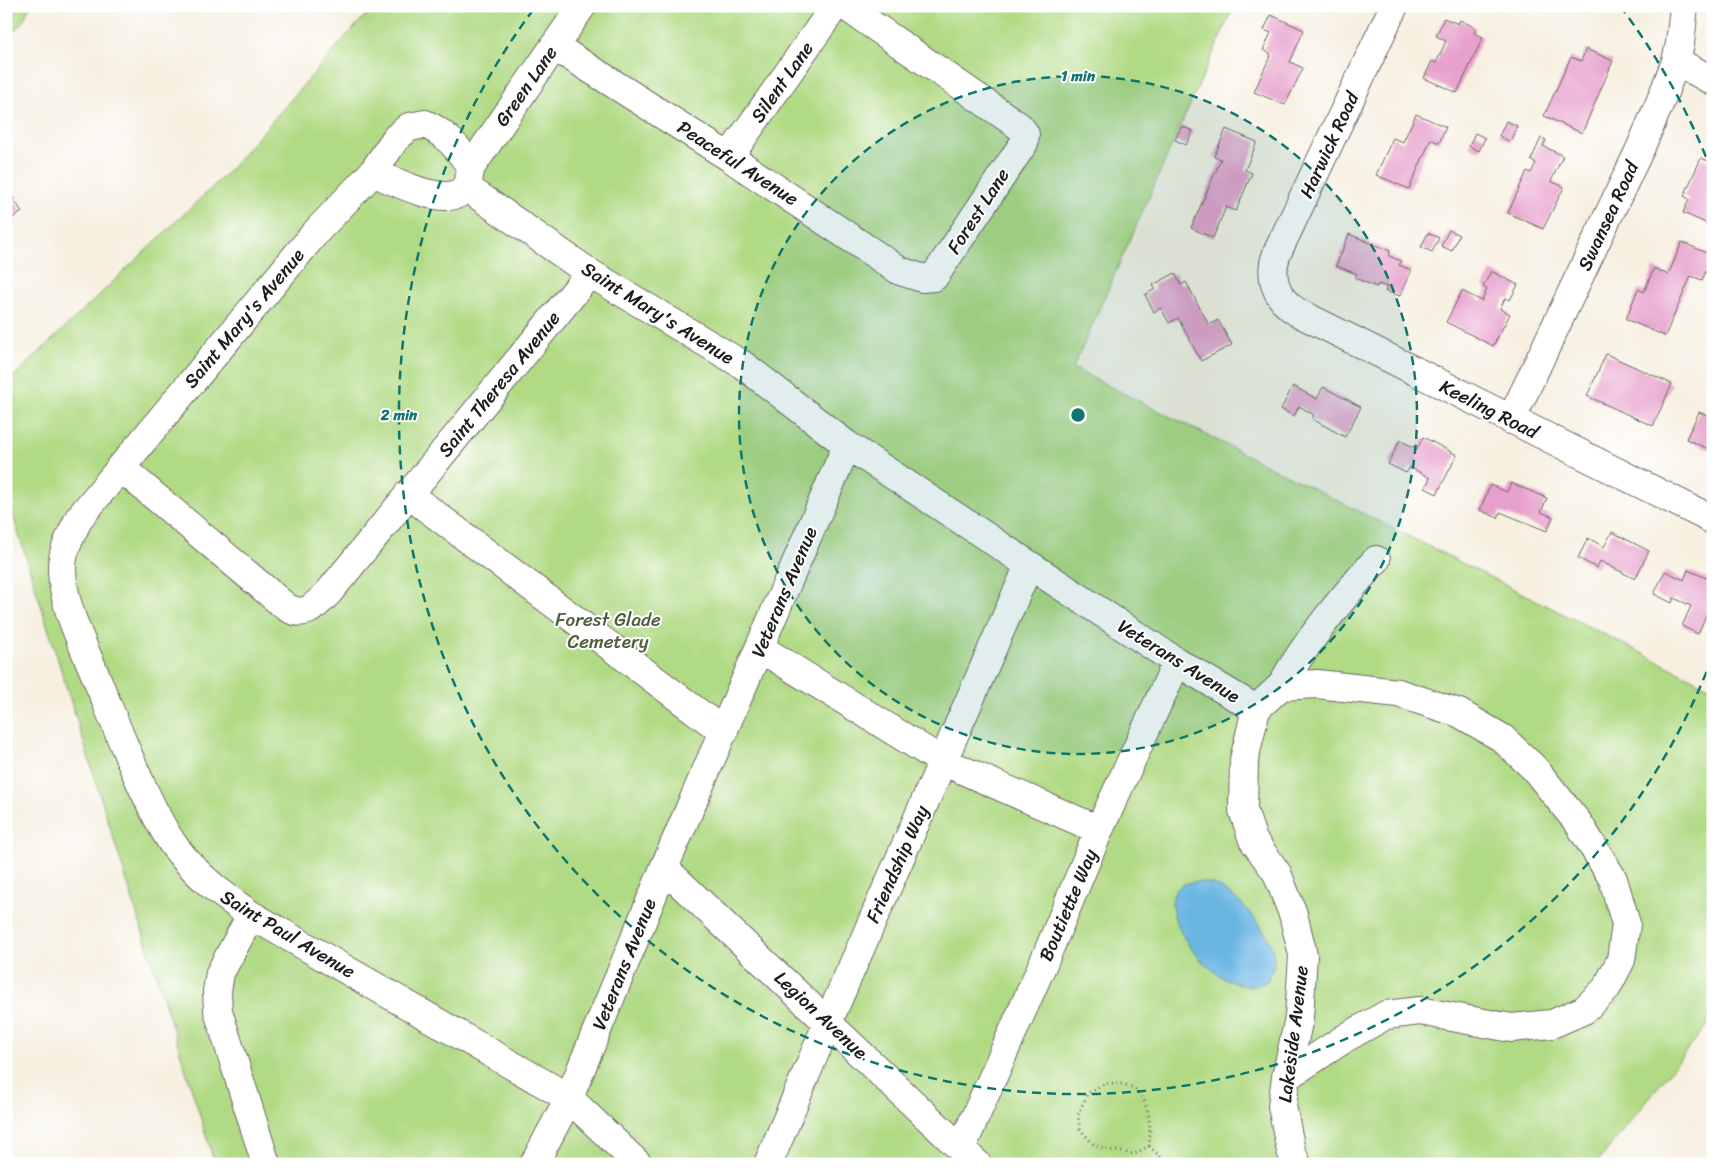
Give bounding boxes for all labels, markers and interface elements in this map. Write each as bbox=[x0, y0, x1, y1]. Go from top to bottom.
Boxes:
street label: Silent Lane bbox=[742, 34, 822, 130]
street label: Green Lane bbox=[486, 38, 566, 133]
text: 1 min bbox=[1061, 63, 1096, 89]
street label: Harwick Road bbox=[1290, 85, 1368, 204]
street label: Peaceful Avenue bbox=[671, 111, 806, 215]
street label: Swansea Road bbox=[1568, 154, 1649, 276]
street label: Forest Lane bbox=[938, 161, 1018, 261]
street label: Saint Mary's Avenue bbox=[175, 240, 313, 396]
street label: Saint Mary's Avenue bbox=[575, 253, 741, 373]
street label: Saint Theresa Avenue bbox=[429, 303, 569, 465]
street label: Keeling Road bbox=[1434, 370, 1546, 449]
text: 2 min bbox=[380, 402, 418, 428]
centre of rings bbox=[1069, 406, 1087, 424]
street label: Veterans Avenue bbox=[742, 521, 826, 663]
park label: Forest Glade Cemetery bbox=[555, 603, 661, 658]
street label: Veterans Avenue bbox=[1111, 610, 1247, 712]
street label: Friendship Way bbox=[856, 799, 938, 928]
street label: Boutiette Way bbox=[1029, 843, 1107, 966]
street label: Saint Paul Avenue bbox=[214, 881, 362, 988]
street label: Veterans Avenue bbox=[583, 893, 665, 1035]
street label: Legion Avenue bbox=[766, 962, 876, 1068]
street label: Lakeside Avenue bbox=[1268, 963, 1318, 1105]

